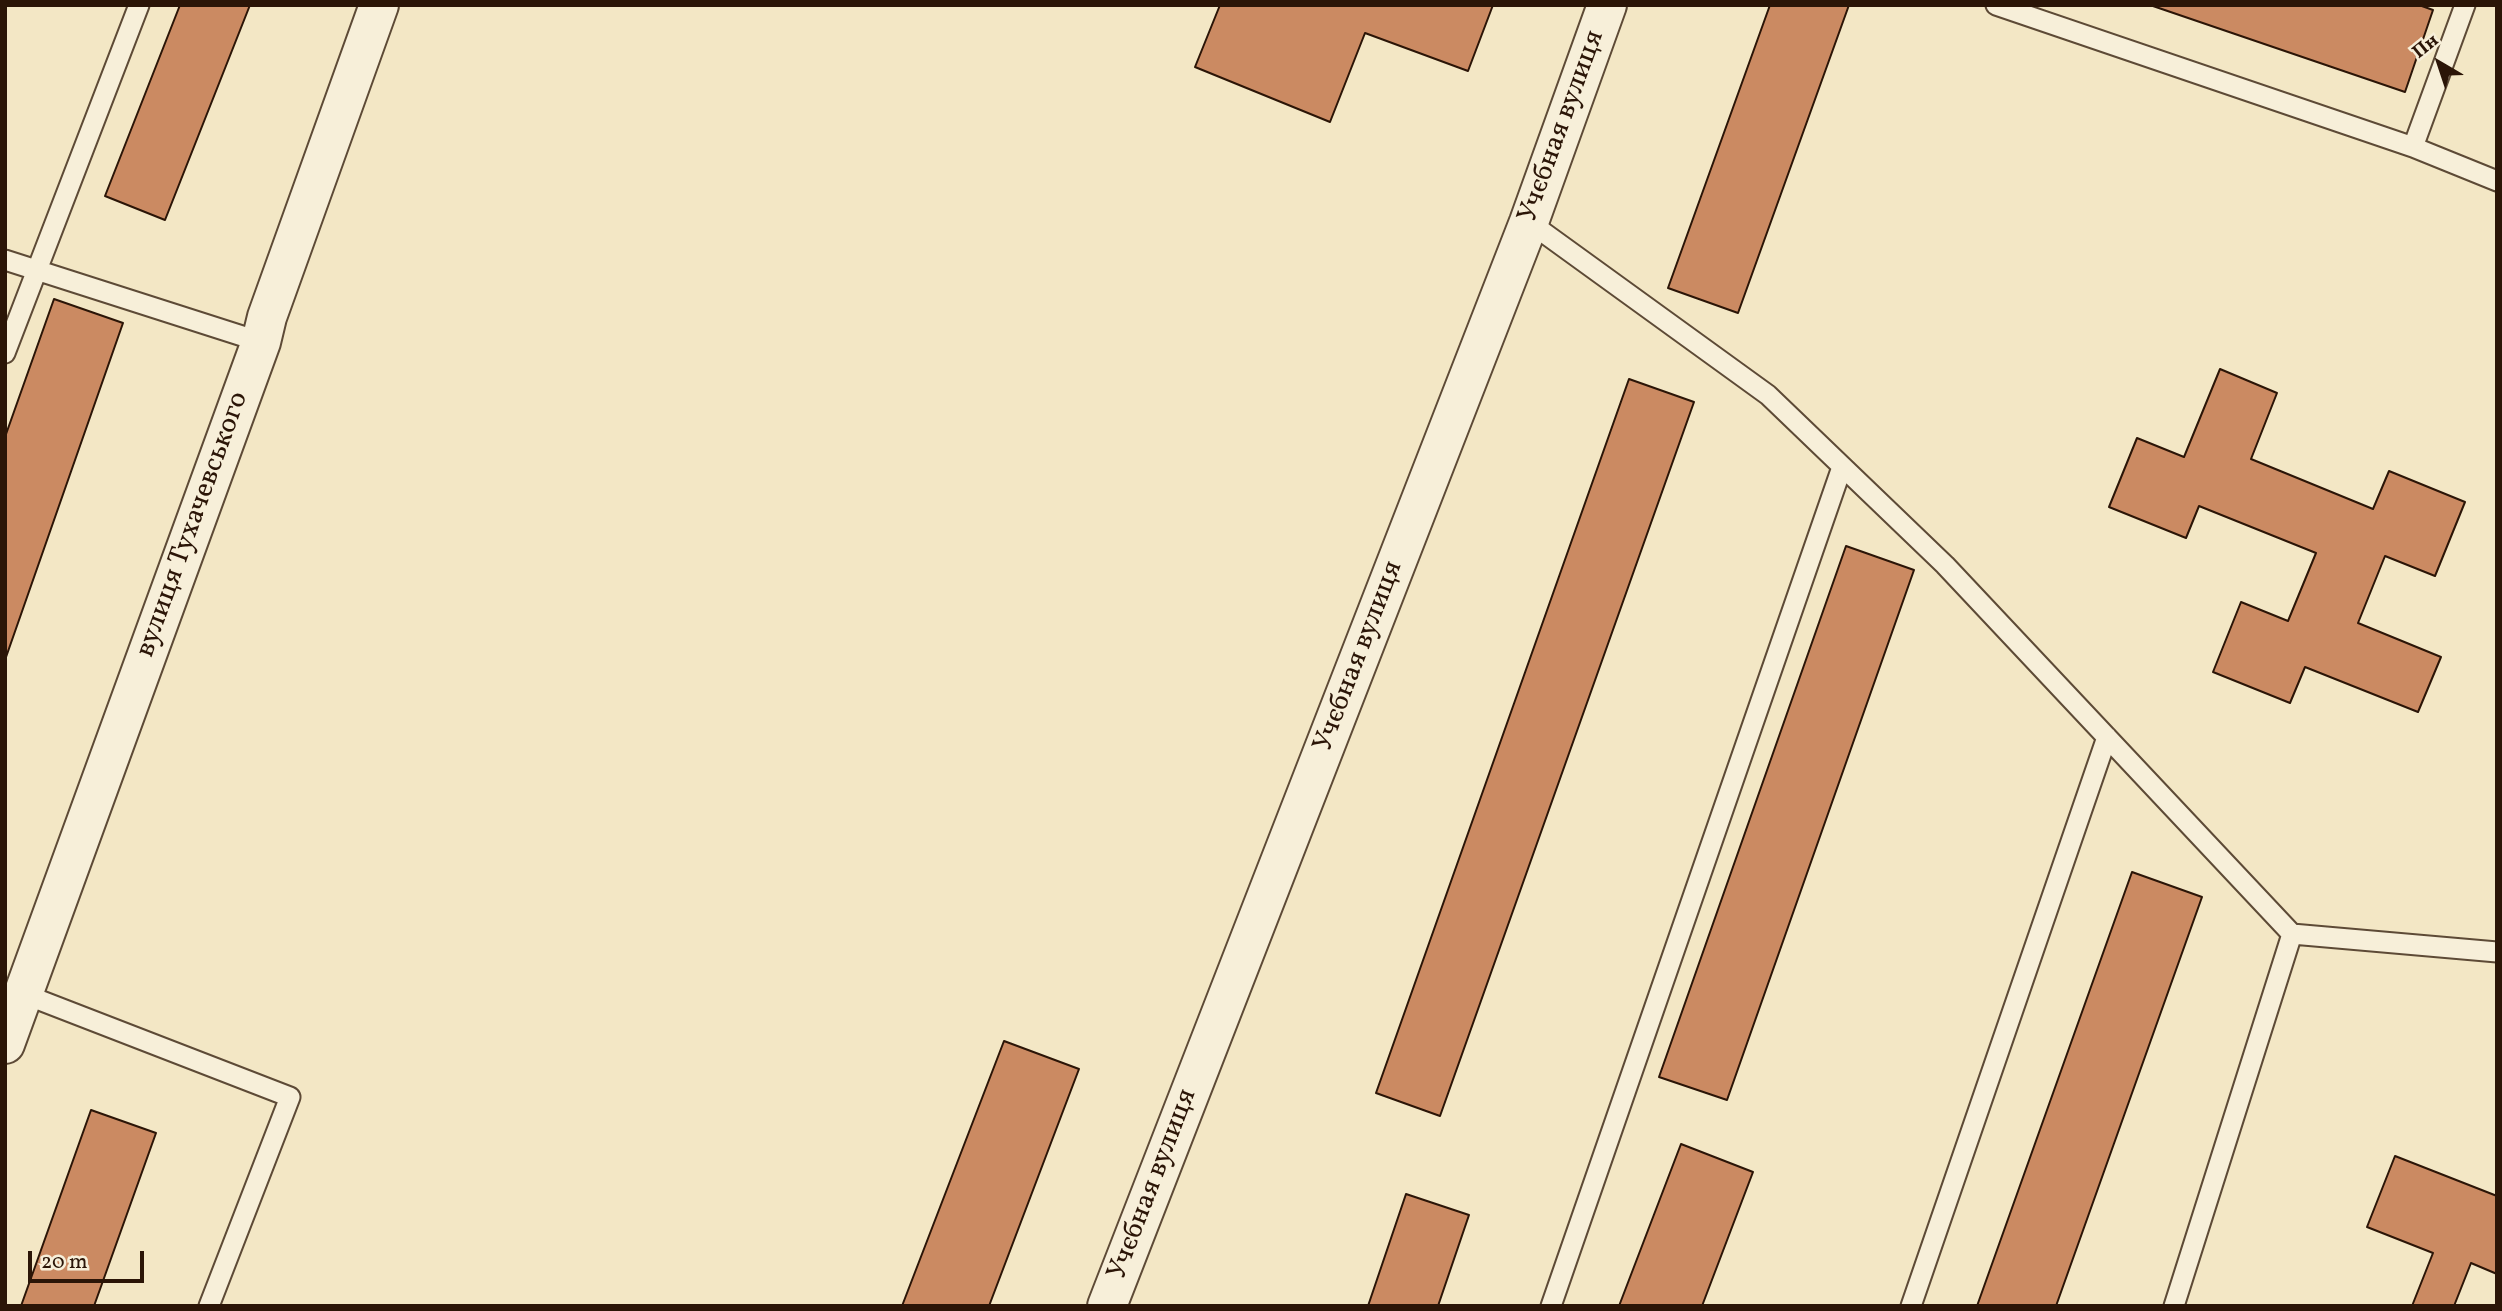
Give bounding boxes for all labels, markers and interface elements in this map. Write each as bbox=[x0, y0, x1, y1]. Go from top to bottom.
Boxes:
street label: Учєбная вулиця bbox=[1513, 26, 1613, 228]
north arrow bbox=[2404, 28, 2474, 98]
text: Пн bbox=[2407, 28, 2444, 65]
street label: вулиця Тухачевського bbox=[130, 388, 258, 662]
street label: Учєбная вулиця bbox=[1308, 557, 1412, 757]
street label: Учєбная вулиця bbox=[1102, 1085, 1206, 1285]
scale bar bbox=[32, 1238, 147, 1282]
text: 20 m bbox=[41, 1248, 87, 1277]

